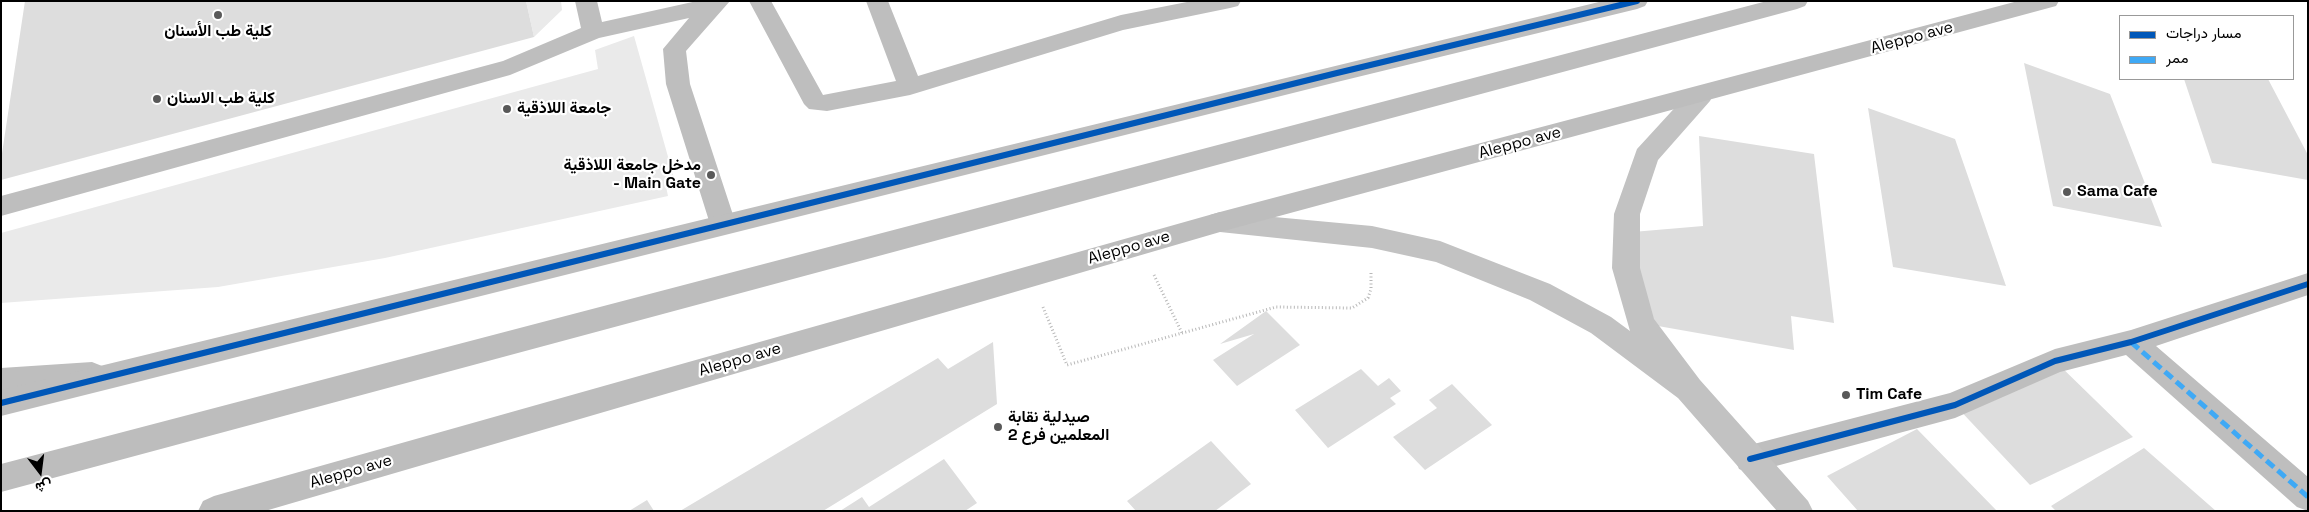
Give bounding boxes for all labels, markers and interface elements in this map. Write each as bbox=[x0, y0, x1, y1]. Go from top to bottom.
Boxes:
marker: كلية طب الأسنان bbox=[212, 9, 224, 21]
legend bbox=[2119, 15, 2294, 80]
street label: Aleppo ave bbox=[1869, 18, 1955, 58]
place label: كلية طب الأسنان bbox=[164, 22, 272, 42]
text: مسار دراجات bbox=[2166, 23, 2241, 42]
text: ممر bbox=[2166, 48, 2188, 67]
place label: كلية طب الاسنان bbox=[167, 89, 275, 109]
marker: كلية طب الاسنان bbox=[151, 93, 163, 105]
place label: جامعة اللاذقية bbox=[517, 99, 611, 119]
marker: جامعة اللاذقية bbox=[501, 103, 513, 115]
street label: Aleppo ave bbox=[1477, 123, 1563, 163]
place label: مدخل جامعة اللاذقية - Main Gate bbox=[564, 156, 701, 194]
marker: مدخل جامعة اللاذقية - Main Gate bbox=[705, 169, 717, 181]
place label: Sama Cafe bbox=[2077, 182, 2158, 202]
marker: Sama Cafe bbox=[2061, 186, 2073, 198]
street label: Aleppo ave bbox=[1086, 227, 1172, 269]
street label: Aleppo ave bbox=[697, 339, 783, 381]
place label: Tim Cafe bbox=[1856, 385, 1922, 405]
marker: Tim Cafe bbox=[1840, 389, 1852, 401]
place label: صيدلية نقابة المعلمين فرع 2 bbox=[1008, 408, 1109, 446]
marker: صيدلية نقابة المعلمين فرع 2 bbox=[992, 421, 1004, 433]
north arrow bbox=[15, 447, 65, 497]
street label: Aleppo ave bbox=[308, 451, 394, 493]
text: ش bbox=[33, 476, 54, 497]

